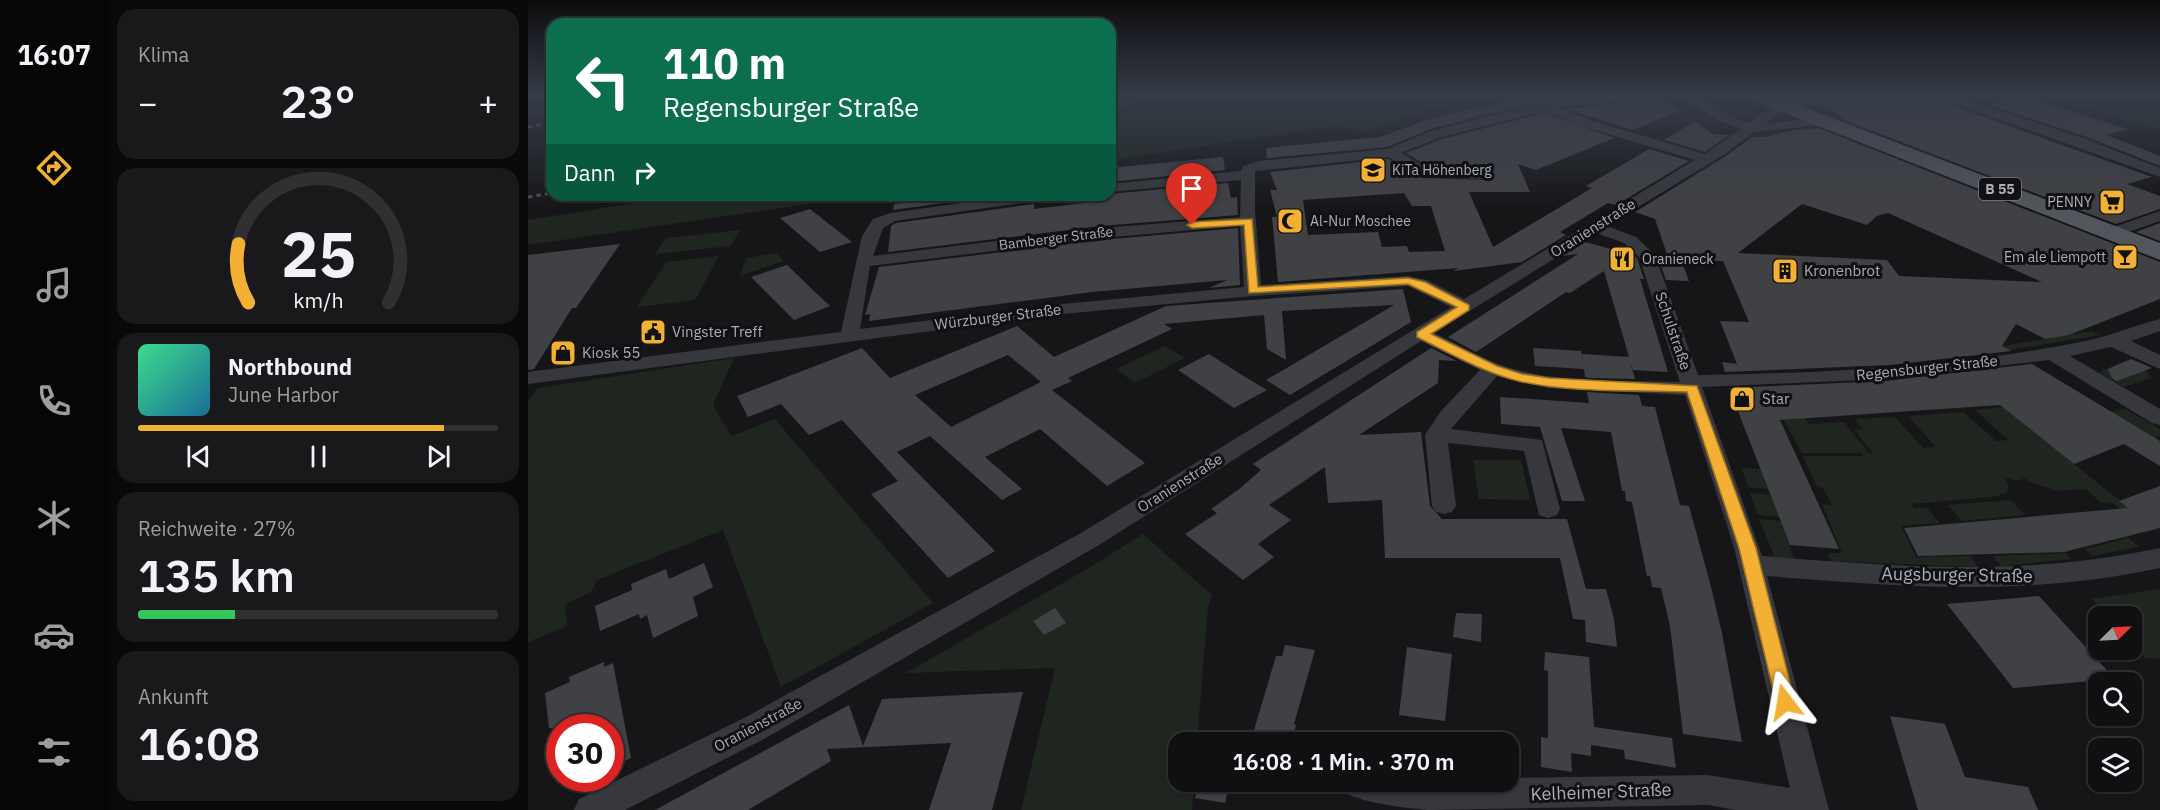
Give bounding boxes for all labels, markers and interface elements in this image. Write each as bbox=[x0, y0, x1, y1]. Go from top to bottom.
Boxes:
text: 110 m bbox=[663, 36, 786, 91]
text: 16:07 bbox=[17, 37, 91, 72]
text: Klima bbox=[138, 41, 189, 68]
icon: left bbox=[564, 42, 642, 120]
text: 23° bbox=[280, 72, 356, 130]
text: − bbox=[138, 81, 158, 124]
text: + bbox=[478, 81, 498, 124]
text: Regensburger Straße bbox=[663, 89, 919, 124]
icon: directions bbox=[33, 147, 75, 189]
school or university icon: KiTa Höhenberg bbox=[1358, 155, 1388, 185]
icon: right bbox=[628, 156, 661, 189]
text: Dann bbox=[564, 158, 616, 187]
place label: KiTa Höhenberg bbox=[1392, 161, 1492, 179]
pin bbox=[1166, 163, 1217, 225]
icon: arrive bbox=[1175, 172, 1208, 205]
road number: B 55 bbox=[1979, 178, 2021, 200]
supermarket icon: PENNY bbox=[2097, 187, 2127, 217]
place label: PENNY bbox=[2047, 193, 2093, 211]
street label: Oranienstraße bbox=[1547, 194, 1639, 261]
mosque icon: Al-Nur Moschee bbox=[1275, 206, 1305, 236]
place label: Al-Nur Moschee bbox=[1310, 212, 1411, 230]
text: 25 bbox=[281, 213, 355, 294]
street label: Bamberger Straße bbox=[998, 222, 1115, 254]
bar icon: Em ale Liempott bbox=[2110, 242, 2140, 272]
restaurant icon: Oranieneck bbox=[1607, 244, 1637, 274]
place label: Em ale Liempott bbox=[2004, 248, 2106, 266]
place label: Oranieneck bbox=[1642, 250, 1714, 268]
building icon: Kronenbrot bbox=[1770, 256, 1800, 286]
place label: Kronenbrot bbox=[1804, 261, 1880, 280]
icon: music bbox=[33, 264, 75, 306]
text: km/h bbox=[293, 286, 343, 314]
street label: Schulstraße bbox=[1651, 289, 1696, 372]
street label: Würzburger Straße bbox=[934, 299, 1062, 334]
public building icon: Vingster Treff bbox=[638, 317, 668, 347]
place label: Vingster Treff bbox=[672, 322, 762, 341]
shop icon: Kiosk 55 bbox=[548, 338, 578, 368]
place label: Kiosk 55 bbox=[582, 343, 640, 362]
street label: Regensburger Straße bbox=[1855, 351, 1999, 384]
text: Northbound bbox=[228, 352, 352, 381]
icon: phone bbox=[33, 380, 75, 422]
text: June Harbor bbox=[228, 381, 339, 408]
shop icon: Star bbox=[1727, 384, 1757, 414]
place label: Star bbox=[1762, 389, 1790, 408]
icon: previous bbox=[182, 440, 215, 473]
icon: pause bbox=[302, 440, 335, 473]
icon: next bbox=[422, 440, 455, 473]
street label: Oranienstraße bbox=[1134, 449, 1226, 516]
icon: climate bbox=[33, 497, 75, 539]
text: Reichweite · 27% bbox=[138, 515, 295, 542]
text: 135 km bbox=[138, 546, 295, 604]
street label: Augsburger Straße bbox=[1881, 562, 2033, 587]
north arrow bbox=[2088, 606, 2142, 660]
map controls bbox=[2088, 606, 2142, 792]
icon: car bbox=[33, 614, 75, 656]
position arrow bbox=[1753, 670, 1817, 734]
button: search bbox=[2088, 672, 2142, 726]
text: Ankunft bbox=[138, 683, 209, 710]
street label: Oranienstraße bbox=[711, 693, 805, 756]
text: 16:08 bbox=[138, 714, 260, 772]
speed limit sign: 30 bbox=[546, 714, 624, 792]
icon: filters bbox=[33, 731, 75, 773]
button: layers bbox=[2088, 738, 2142, 792]
text: 16:08 · 1 Min. · 370 m bbox=[1232, 747, 1455, 776]
street label: Kelheimer Straße bbox=[1530, 778, 1672, 805]

